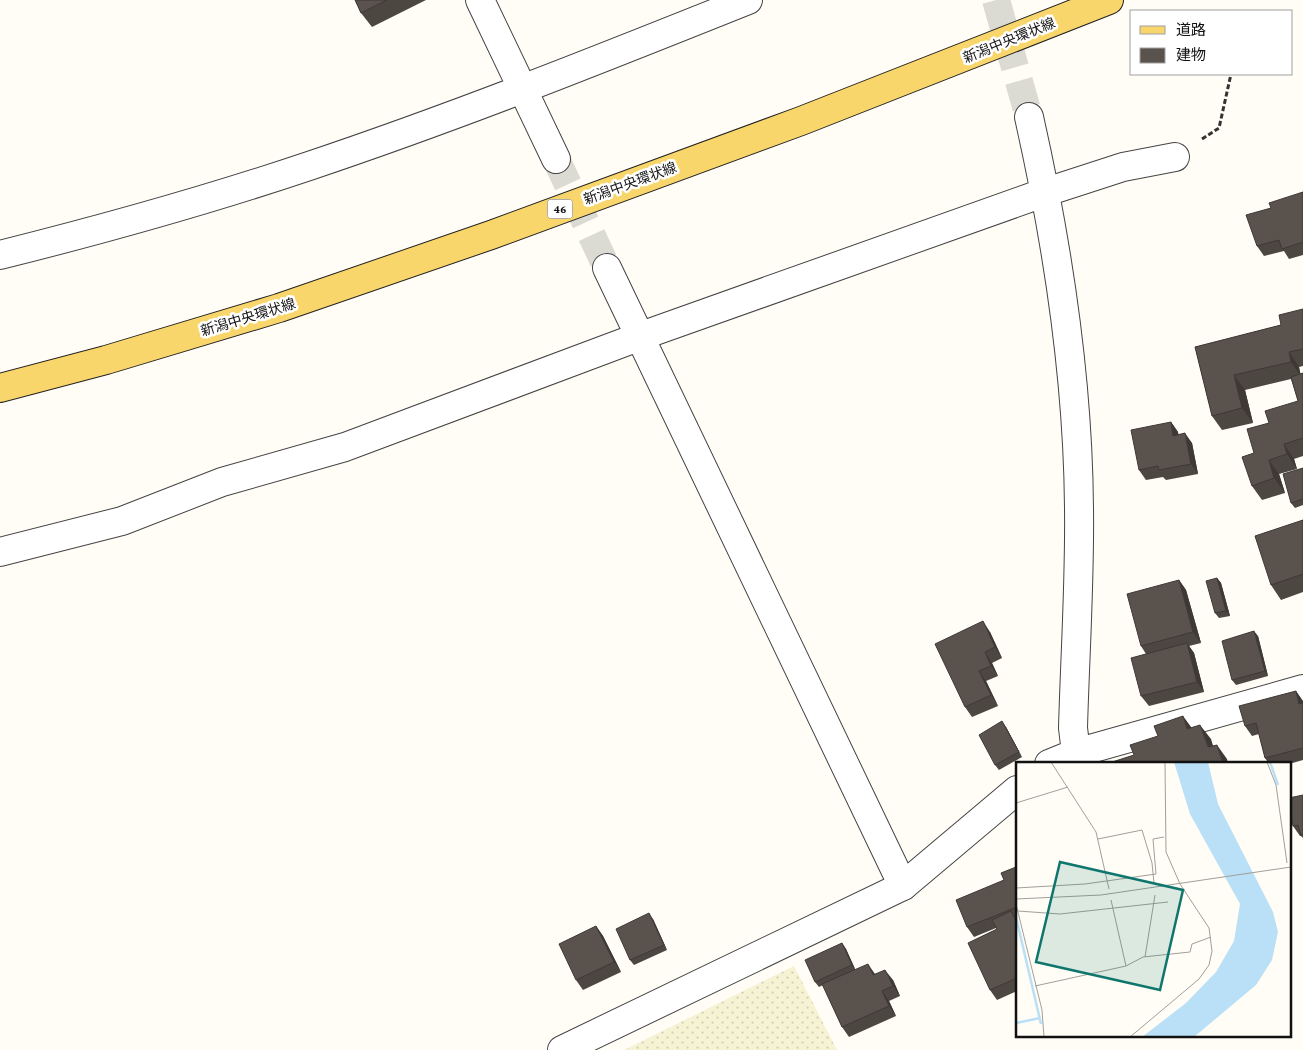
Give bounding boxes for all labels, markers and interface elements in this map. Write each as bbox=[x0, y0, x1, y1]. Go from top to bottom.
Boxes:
legend bbox=[1130, 10, 1293, 75]
street label: 新潟中央環状線 bbox=[961, 14, 1057, 66]
text: 道路 bbox=[1176, 22, 1206, 38]
text: 建物 bbox=[1176, 47, 1206, 63]
street label: 新潟中央環状線 bbox=[581, 159, 679, 207]
road number: 46 bbox=[548, 200, 572, 218]
street label: 新潟中央環状線 bbox=[199, 295, 297, 339]
inset map bbox=[1016, 762, 1290, 1038]

